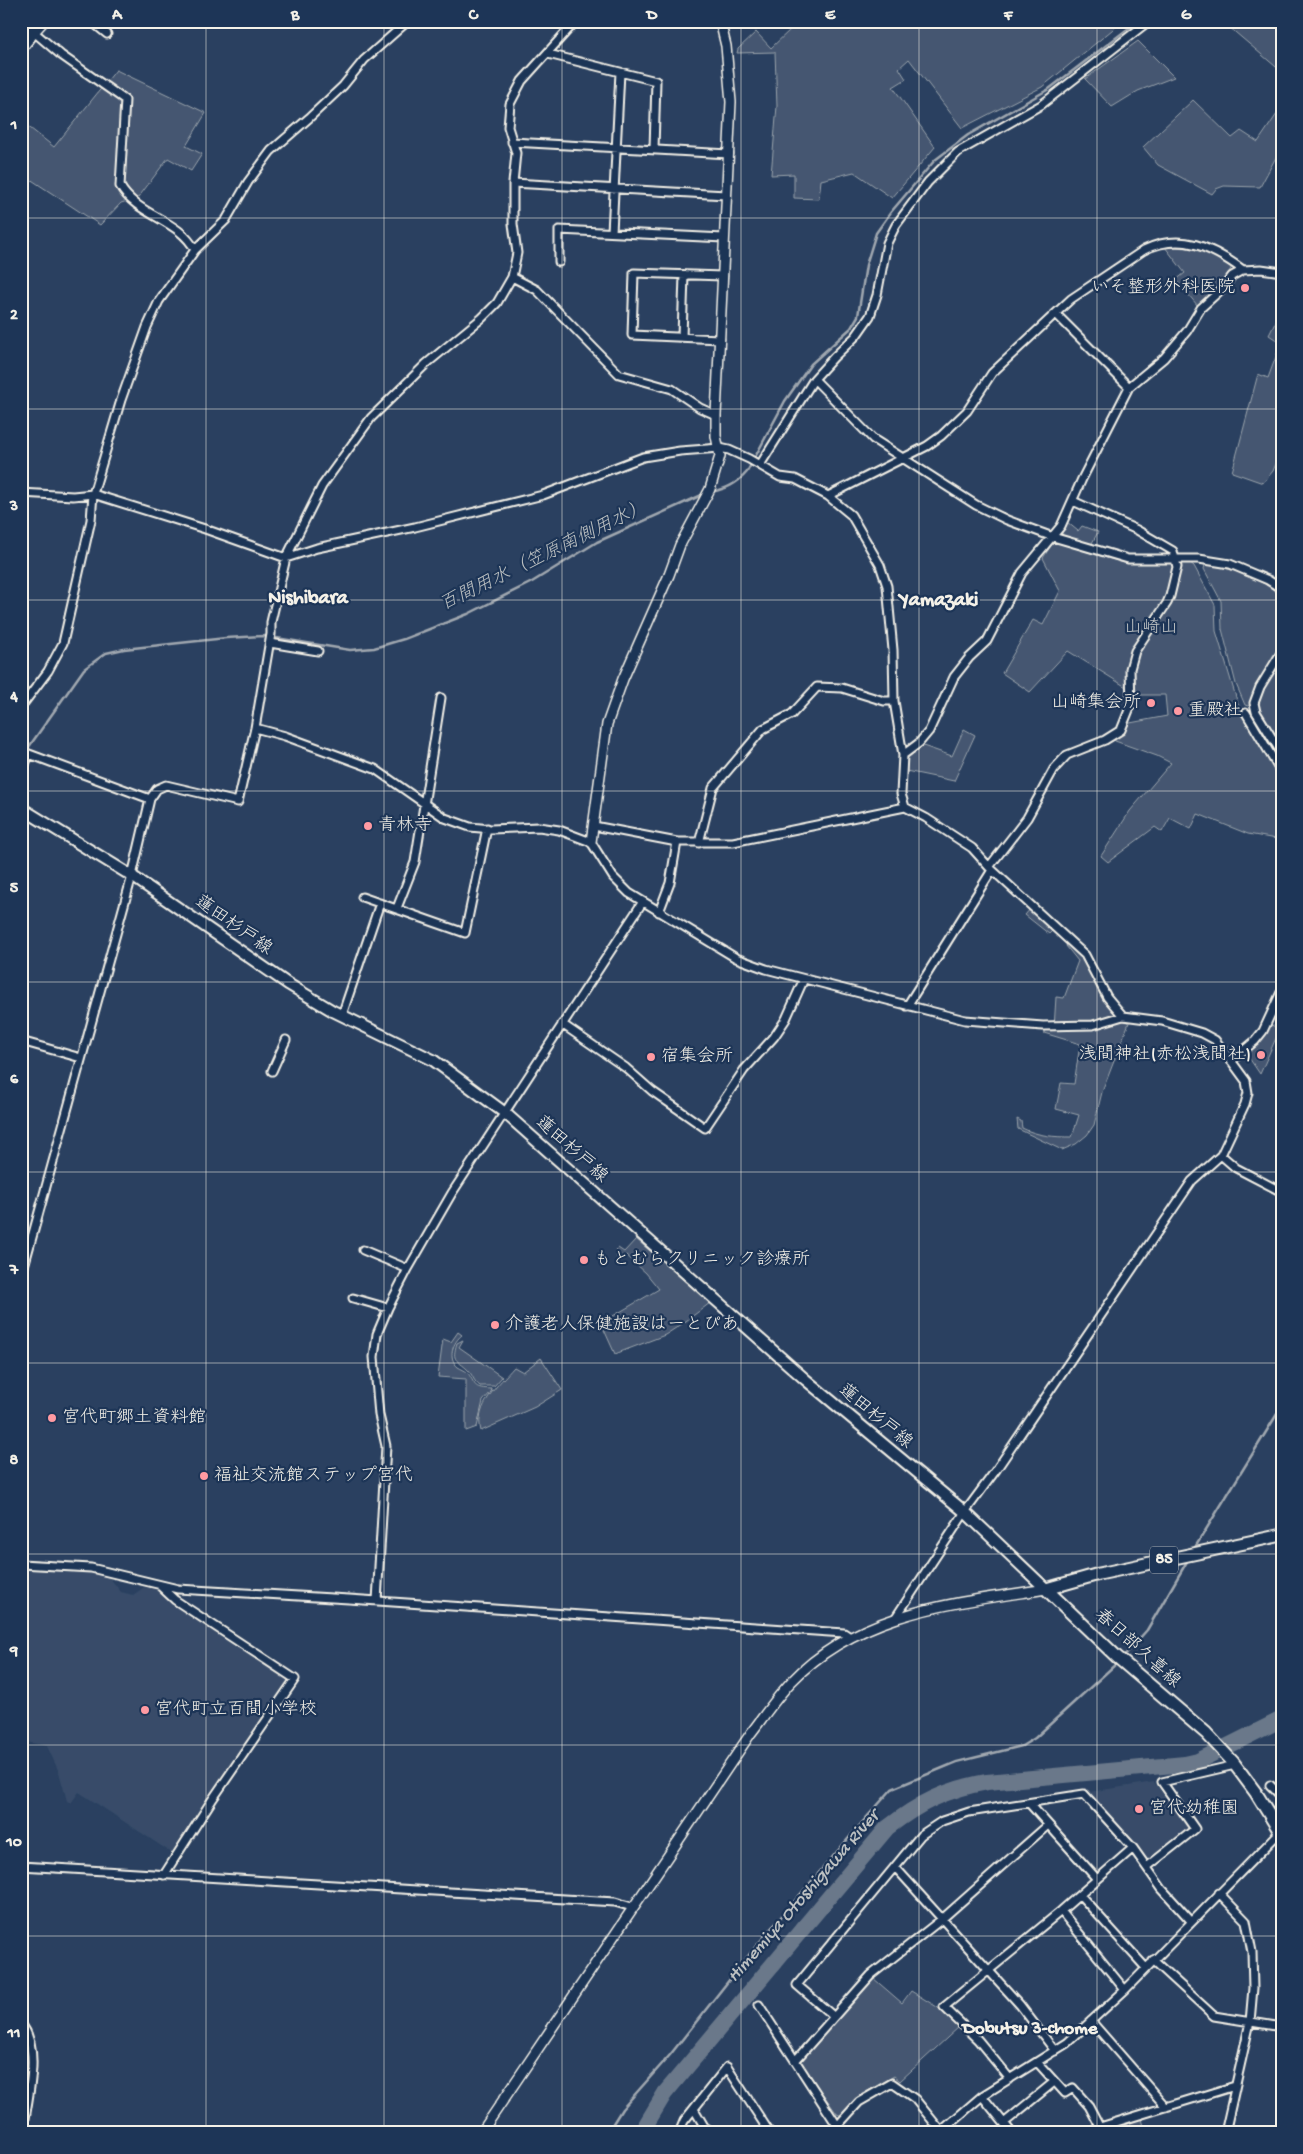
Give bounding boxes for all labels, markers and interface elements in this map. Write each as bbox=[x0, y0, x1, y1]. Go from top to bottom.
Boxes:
text: A bbox=[111, 7, 123, 26]
text: B bbox=[290, 7, 300, 26]
text: C bbox=[468, 7, 479, 26]
text: D bbox=[645, 7, 658, 26]
text: E bbox=[825, 7, 836, 26]
text: F bbox=[1003, 7, 1014, 26]
text: G bbox=[1181, 7, 1192, 26]
text: 1 bbox=[10, 117, 17, 136]
place label: いそ整形外科医院 bbox=[1091, 277, 1235, 299]
marker: いそ整形外科医院 bbox=[1239, 282, 1251, 294]
text: 2 bbox=[10, 307, 18, 326]
water label: 百間用水（笠原南側用水） bbox=[436, 496, 652, 617]
text: 3 bbox=[9, 498, 18, 517]
district label: Nishibara bbox=[268, 588, 349, 611]
district label: Yamazaki bbox=[898, 590, 978, 613]
park label: 山崎山 bbox=[1124, 617, 1178, 639]
text: 4 bbox=[9, 689, 18, 708]
place label: 山崎集会所 bbox=[1051, 692, 1141, 714]
marker: 山崎集会所 bbox=[1145, 697, 1157, 709]
place label: 重殿社 bbox=[1188, 700, 1242, 722]
marker: 重殿社 bbox=[1172, 705, 1184, 717]
place label: 青林寺 bbox=[378, 815, 432, 837]
marker: 青林寺 bbox=[362, 820, 374, 832]
text: 5 bbox=[10, 880, 19, 899]
street label: 蓮田杉戸線 bbox=[190, 891, 276, 960]
place label: 浅間神社(赤松浅間社) bbox=[1079, 1044, 1251, 1066]
place label: 宿集会所 bbox=[661, 1046, 733, 1068]
marker: 浅間神社(赤松浅間社) bbox=[1255, 1049, 1267, 1061]
marker: 宿集会所 bbox=[645, 1051, 657, 1063]
text: 6 bbox=[10, 1071, 19, 1090]
street label: 蓮田杉戸線 bbox=[531, 1111, 612, 1188]
place label: もとむらクリニック診療所 bbox=[594, 1249, 810, 1271]
marker: もとむらクリニック診療所 bbox=[578, 1254, 590, 1266]
text: 7 bbox=[9, 1262, 19, 1281]
place label: 介護老人保健施設はーとぴあ bbox=[505, 1313, 739, 1336]
marker: 介護老人保健施設はーとぴあ bbox=[489, 1319, 501, 1331]
street label: 蓮田杉戸線 bbox=[834, 1379, 917, 1454]
place label: 宮代町郷土資料館 bbox=[62, 1407, 206, 1429]
marker: 宮代町郷土資料館 bbox=[46, 1412, 58, 1424]
text: 8 bbox=[10, 1452, 19, 1471]
place label: 福祉交流館ステップ宮代 bbox=[214, 1465, 413, 1487]
marker: 福祉交流館ステップ宮代 bbox=[198, 1470, 210, 1482]
road number: 85 bbox=[1150, 1546, 1178, 1574]
street label: 春日部久喜線 bbox=[1090, 1604, 1185, 1693]
text: 9 bbox=[9, 1643, 18, 1662]
place label: 宮代町立百間小学校 bbox=[155, 1699, 317, 1721]
marker: 宮代町立百間小学校 bbox=[139, 1704, 151, 1716]
place label: 宮代幼稚園 bbox=[1149, 1798, 1239, 1820]
water label: Himemiya Otoshigawa River bbox=[723, 1803, 888, 1988]
marker: 宮代幼稚園 bbox=[1133, 1803, 1145, 1815]
text: 10 bbox=[5, 1834, 22, 1853]
district label: Dobutsu 3-chome bbox=[960, 2018, 1099, 2041]
text: 11 bbox=[7, 2025, 20, 2044]

